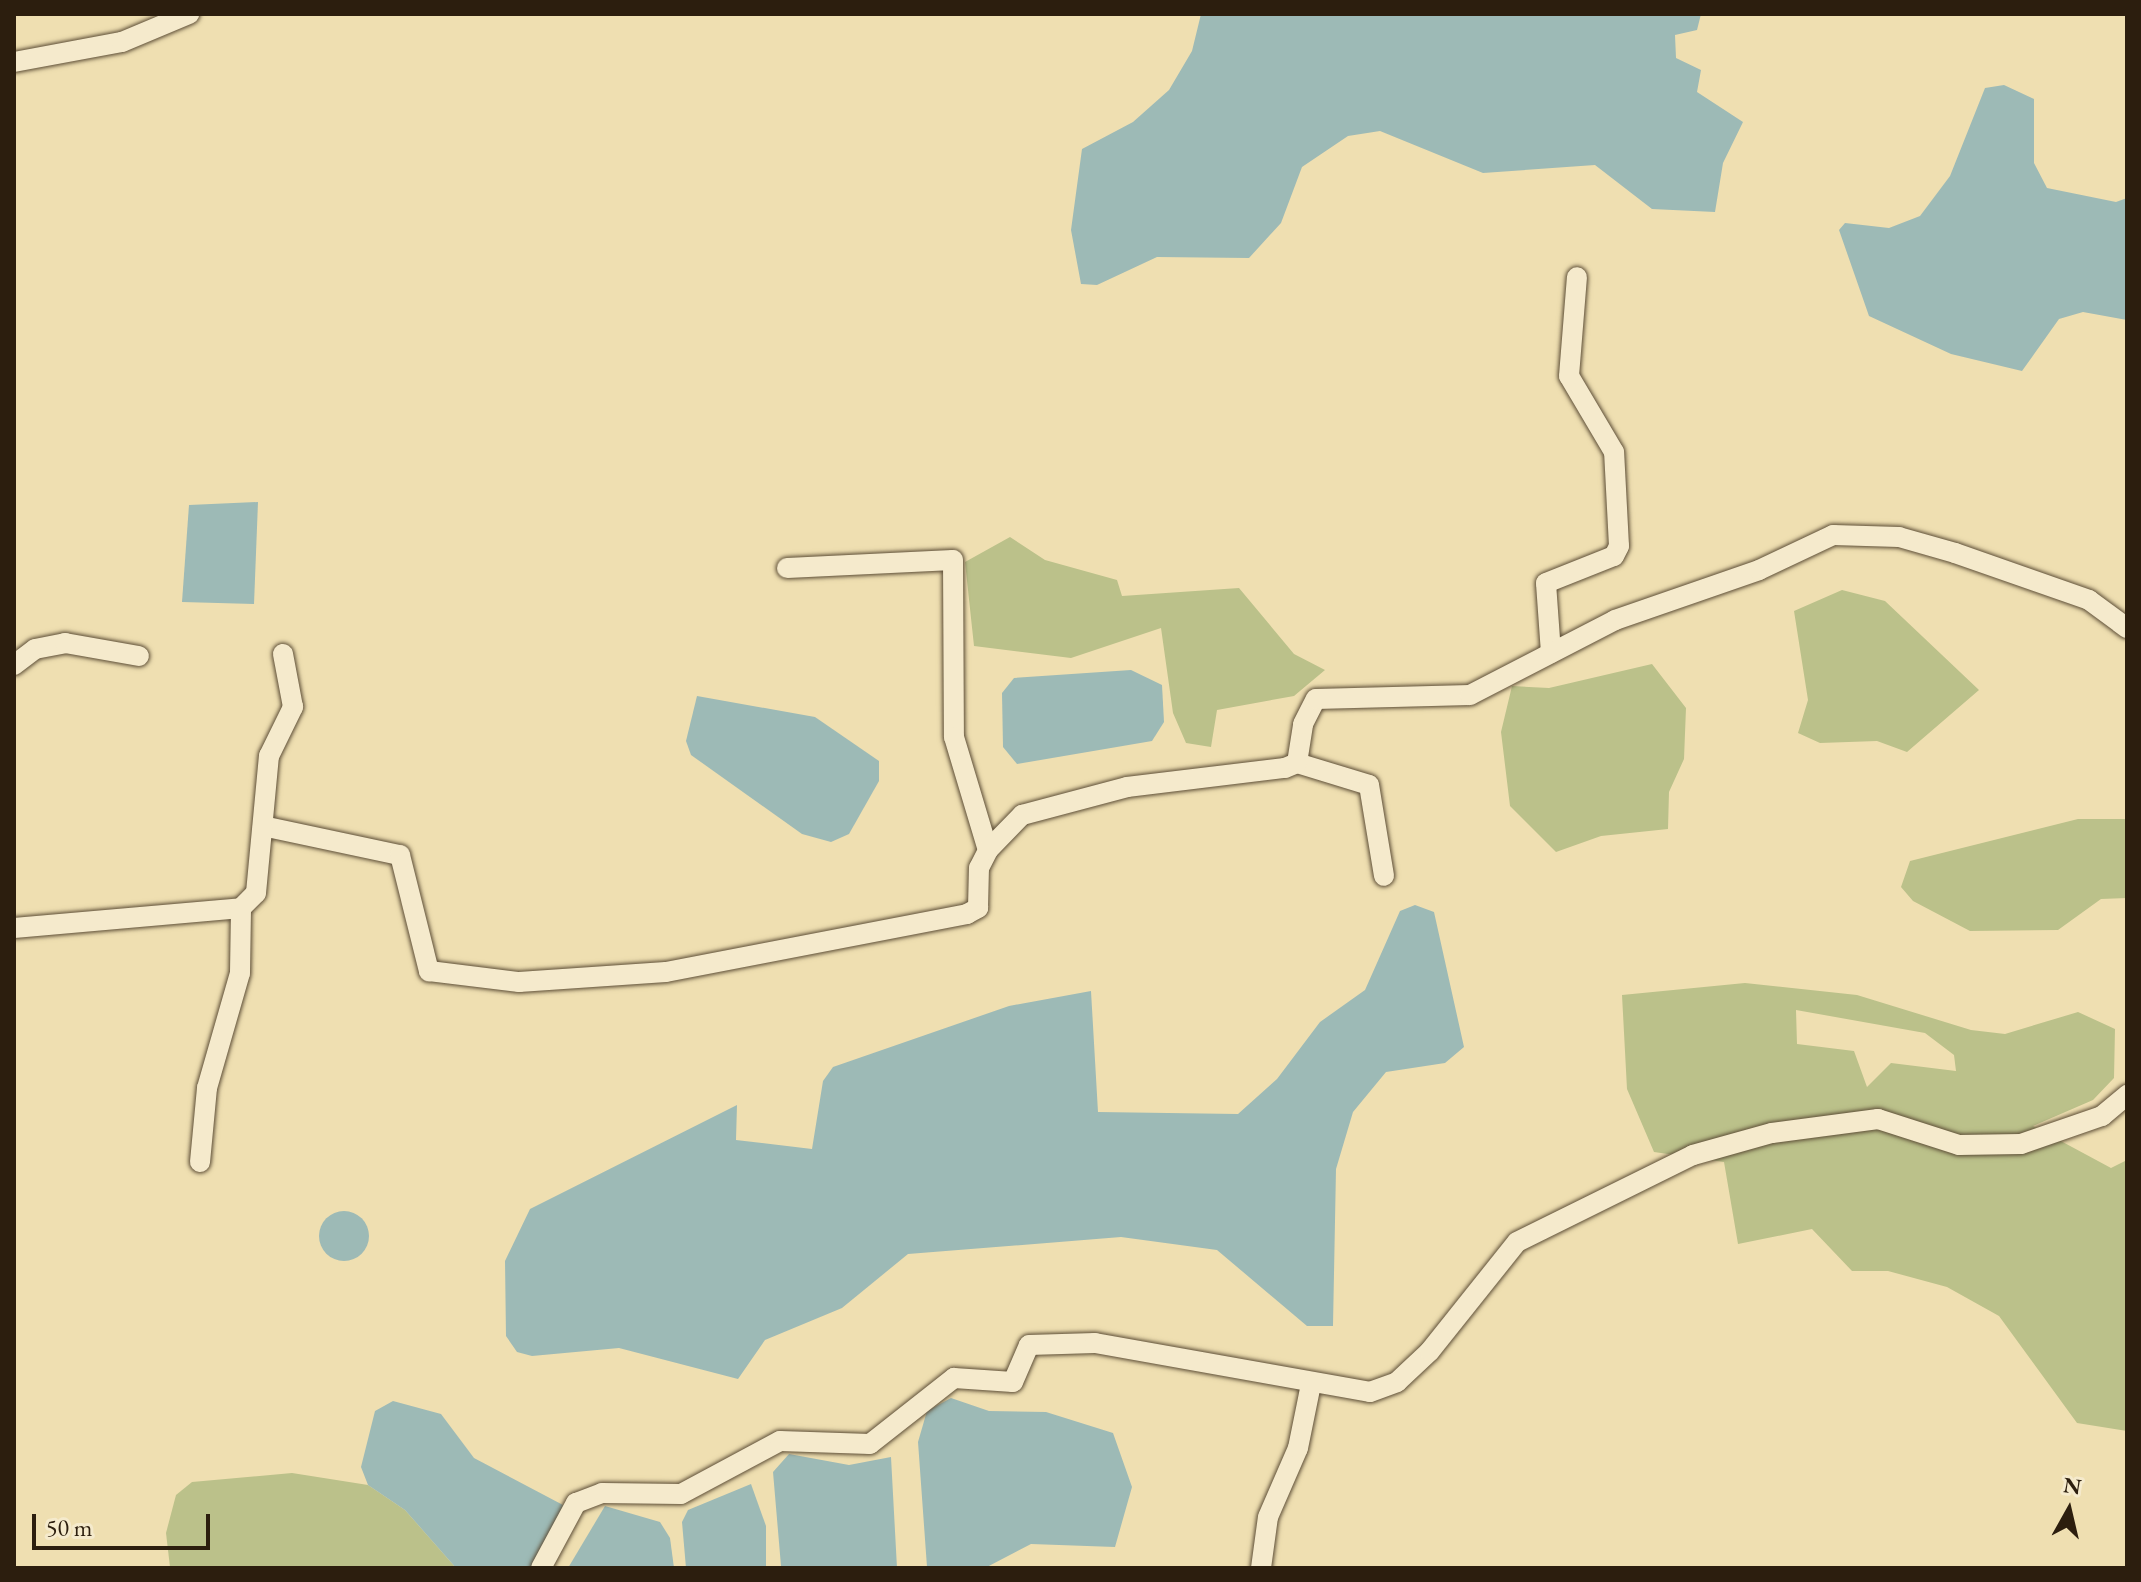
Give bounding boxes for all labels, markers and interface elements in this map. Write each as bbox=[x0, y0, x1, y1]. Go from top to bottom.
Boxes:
north arrow bbox=[2029, 1470, 2109, 1550]
text: N bbox=[2062, 1470, 2083, 1501]
scale bar bbox=[36, 1498, 214, 1548]
text: 50 m bbox=[46, 1512, 93, 1543]

